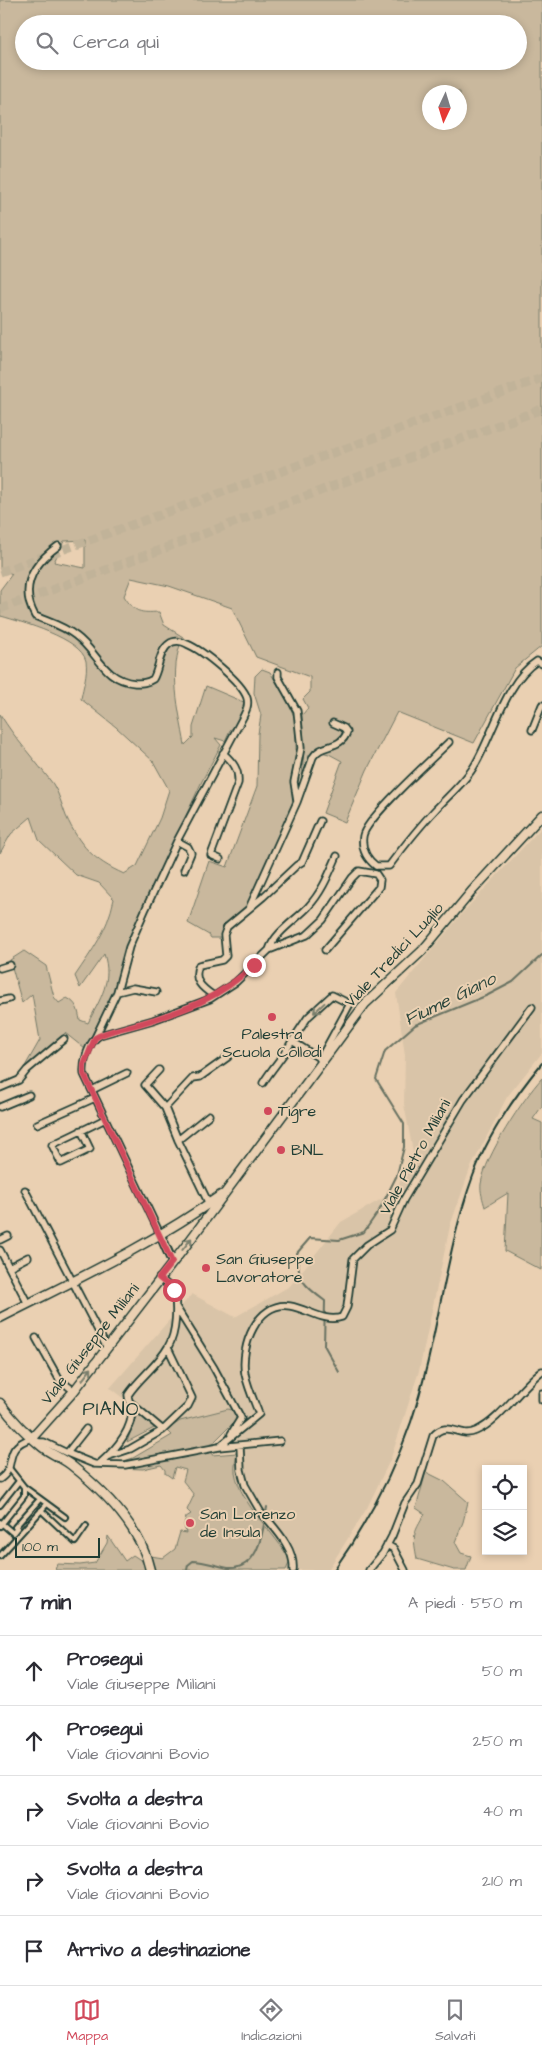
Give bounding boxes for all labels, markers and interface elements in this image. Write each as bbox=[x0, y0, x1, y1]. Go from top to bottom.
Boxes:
search box bbox=[15, 15, 527, 70]
icon: search bbox=[33, 29, 61, 57]
text: Cerca qui bbox=[73, 29, 159, 56]
north arrow bbox=[422, 85, 467, 130]
street label: Viale Tredici Luglio bbox=[339, 898, 449, 1013]
route end bbox=[243, 954, 266, 977]
water label: Fiume Giano bbox=[400, 965, 502, 1032]
one-way arrow bbox=[312, 1002, 325, 1014]
marker: Palestra Scuola Collodi bbox=[266, 1011, 278, 1023]
place label: Palestra Scuola Collodi bbox=[222, 1023, 322, 1063]
street label: Viale Pietro Miliani bbox=[374, 1095, 456, 1219]
place label: Tigre bbox=[278, 1100, 316, 1123]
marker: Tigre bbox=[262, 1105, 274, 1117]
place label: BNL bbox=[291, 1139, 323, 1161]
marker: BNL bbox=[275, 1144, 287, 1156]
one-way arrow bbox=[181, 1237, 192, 1250]
place label: San Giuseppe Lavoratore bbox=[216, 1248, 314, 1288]
marker: San Giuseppe Lavoratore bbox=[200, 1262, 212, 1274]
street label: Viale Giuseppe Miliani bbox=[36, 1278, 145, 1409]
route start bbox=[163, 1279, 186, 1302]
one-way arrow bbox=[81, 1368, 92, 1381]
district label: PIANO bbox=[83, 1396, 139, 1423]
map controls bbox=[482, 1465, 527, 1555]
button: locate bbox=[482, 1465, 527, 1510]
place label: San Lorenzo de Insula bbox=[200, 1503, 295, 1543]
button: layers bbox=[482, 1510, 527, 1555]
marker: San Lorenzo de Insula bbox=[184, 1517, 196, 1529]
scale bar bbox=[15, 1535, 100, 1558]
text: 100 m bbox=[22, 1537, 58, 1557]
text: 7 min bbox=[20, 1588, 71, 1617]
text: A piedi · 550 m bbox=[408, 1592, 522, 1614]
text: Prosegui bbox=[67, 1646, 142, 1673]
icon: ahead bbox=[20, 1657, 48, 1685]
text: 50 m bbox=[482, 1660, 522, 1682]
text: Viale Giuseppe Miliani bbox=[67, 1673, 216, 1695]
text: Prosegui bbox=[67, 1716, 142, 1743]
icon: ahead bbox=[20, 1727, 48, 1755]
text: 250 m bbox=[473, 1730, 522, 1752]
text: Viale Giovanni Bovio bbox=[67, 1743, 209, 1765]
text: Svolta a destra bbox=[67, 1786, 202, 1813]
icon: right bbox=[20, 1797, 48, 1825]
text: 40 m bbox=[482, 1800, 522, 1822]
text: Viale Giovanni Bovio bbox=[67, 1813, 209, 1835]
text: Svolta a destra bbox=[67, 1856, 202, 1883]
icon: right bbox=[20, 1867, 48, 1895]
text: 210 m bbox=[482, 1870, 522, 1892]
text: Viale Giovanni Bovio bbox=[67, 1883, 209, 1905]
icon: arrive bbox=[20, 1937, 48, 1965]
text: Arrivo a destinazione bbox=[67, 1937, 250, 1964]
tab: Mappa bbox=[67, 1996, 108, 2046]
tab: Indicazioni bbox=[241, 1996, 302, 2046]
tab: Salvati bbox=[435, 1996, 475, 2046]

